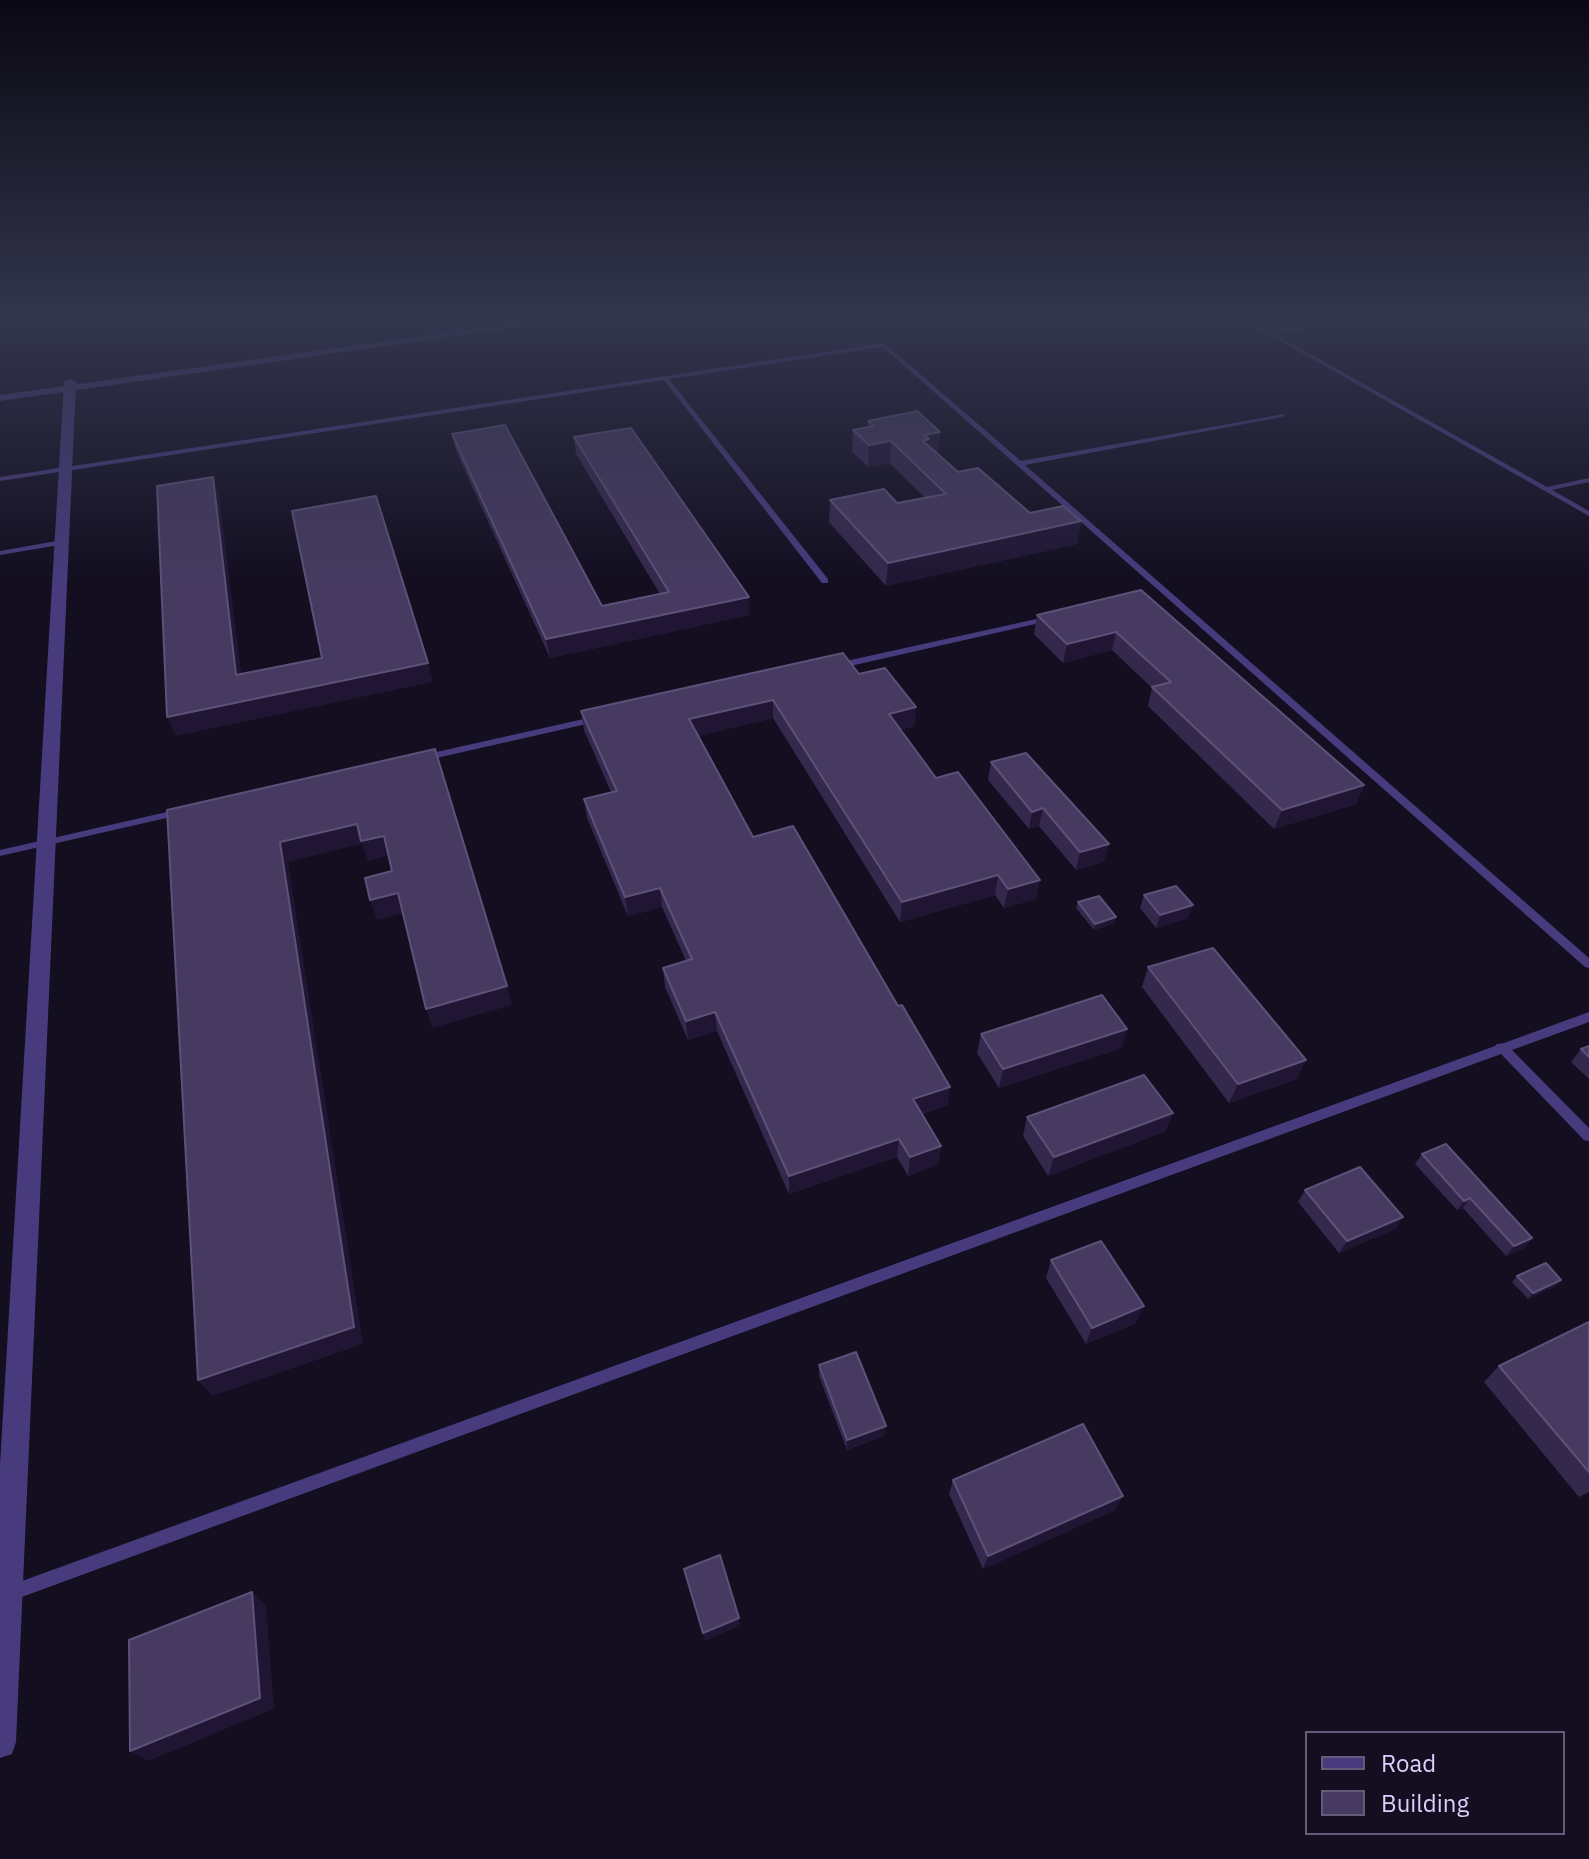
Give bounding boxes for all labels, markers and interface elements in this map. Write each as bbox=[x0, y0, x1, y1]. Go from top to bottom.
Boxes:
legend bbox=[1305, 1731, 1565, 1835]
text: Road bbox=[1381, 1747, 1436, 1779]
text: Building bbox=[1381, 1787, 1469, 1819]

